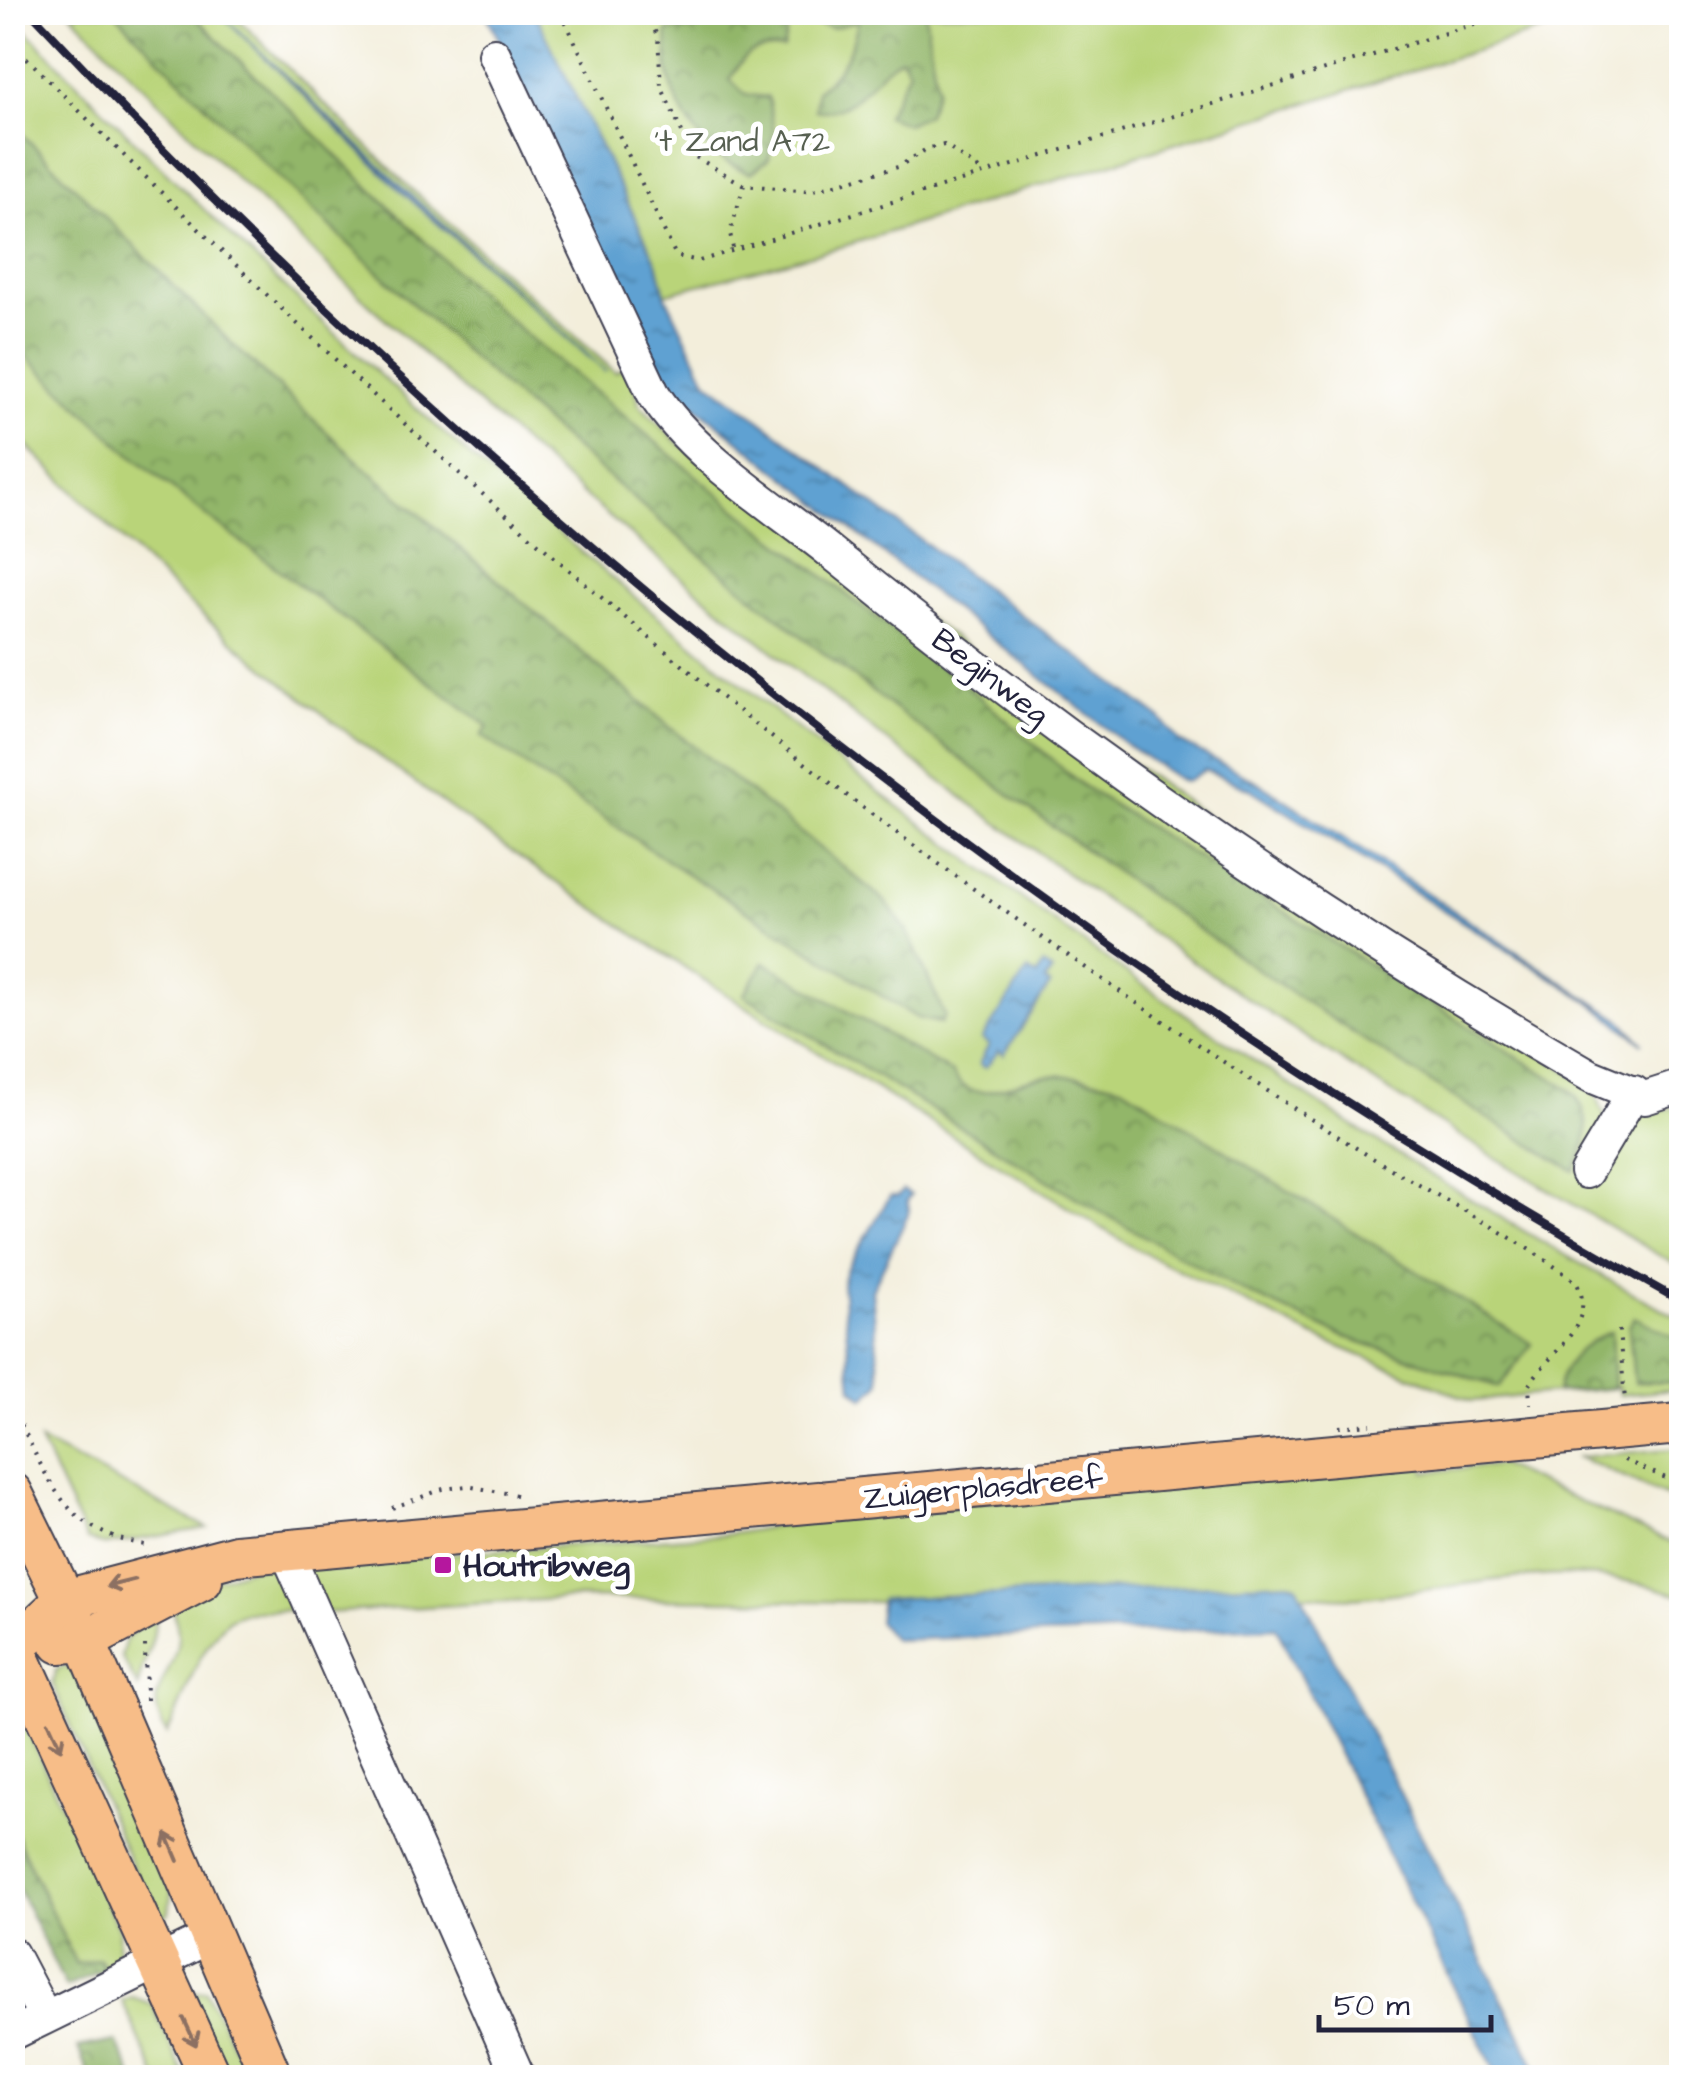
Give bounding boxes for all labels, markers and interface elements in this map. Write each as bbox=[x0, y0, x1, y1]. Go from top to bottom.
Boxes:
park label: 't Zand A72 bbox=[654, 119, 830, 164]
street label: Beginweg bbox=[922, 618, 1058, 736]
street label: Zuigerplasdreef bbox=[861, 1456, 1105, 1521]
place label: Houtribweg bbox=[463, 1544, 630, 1590]
marker: Houtribweg bbox=[432, 1554, 454, 1576]
one-way arrow bbox=[106, 1574, 137, 1593]
one-way arrow bbox=[47, 1720, 66, 1750]
one-way arrow bbox=[161, 1832, 179, 1863]
scale bar bbox=[1319, 1970, 1492, 2032]
text: 50 m bbox=[1334, 1985, 1410, 2027]
one-way arrow bbox=[182, 2016, 201, 2046]

